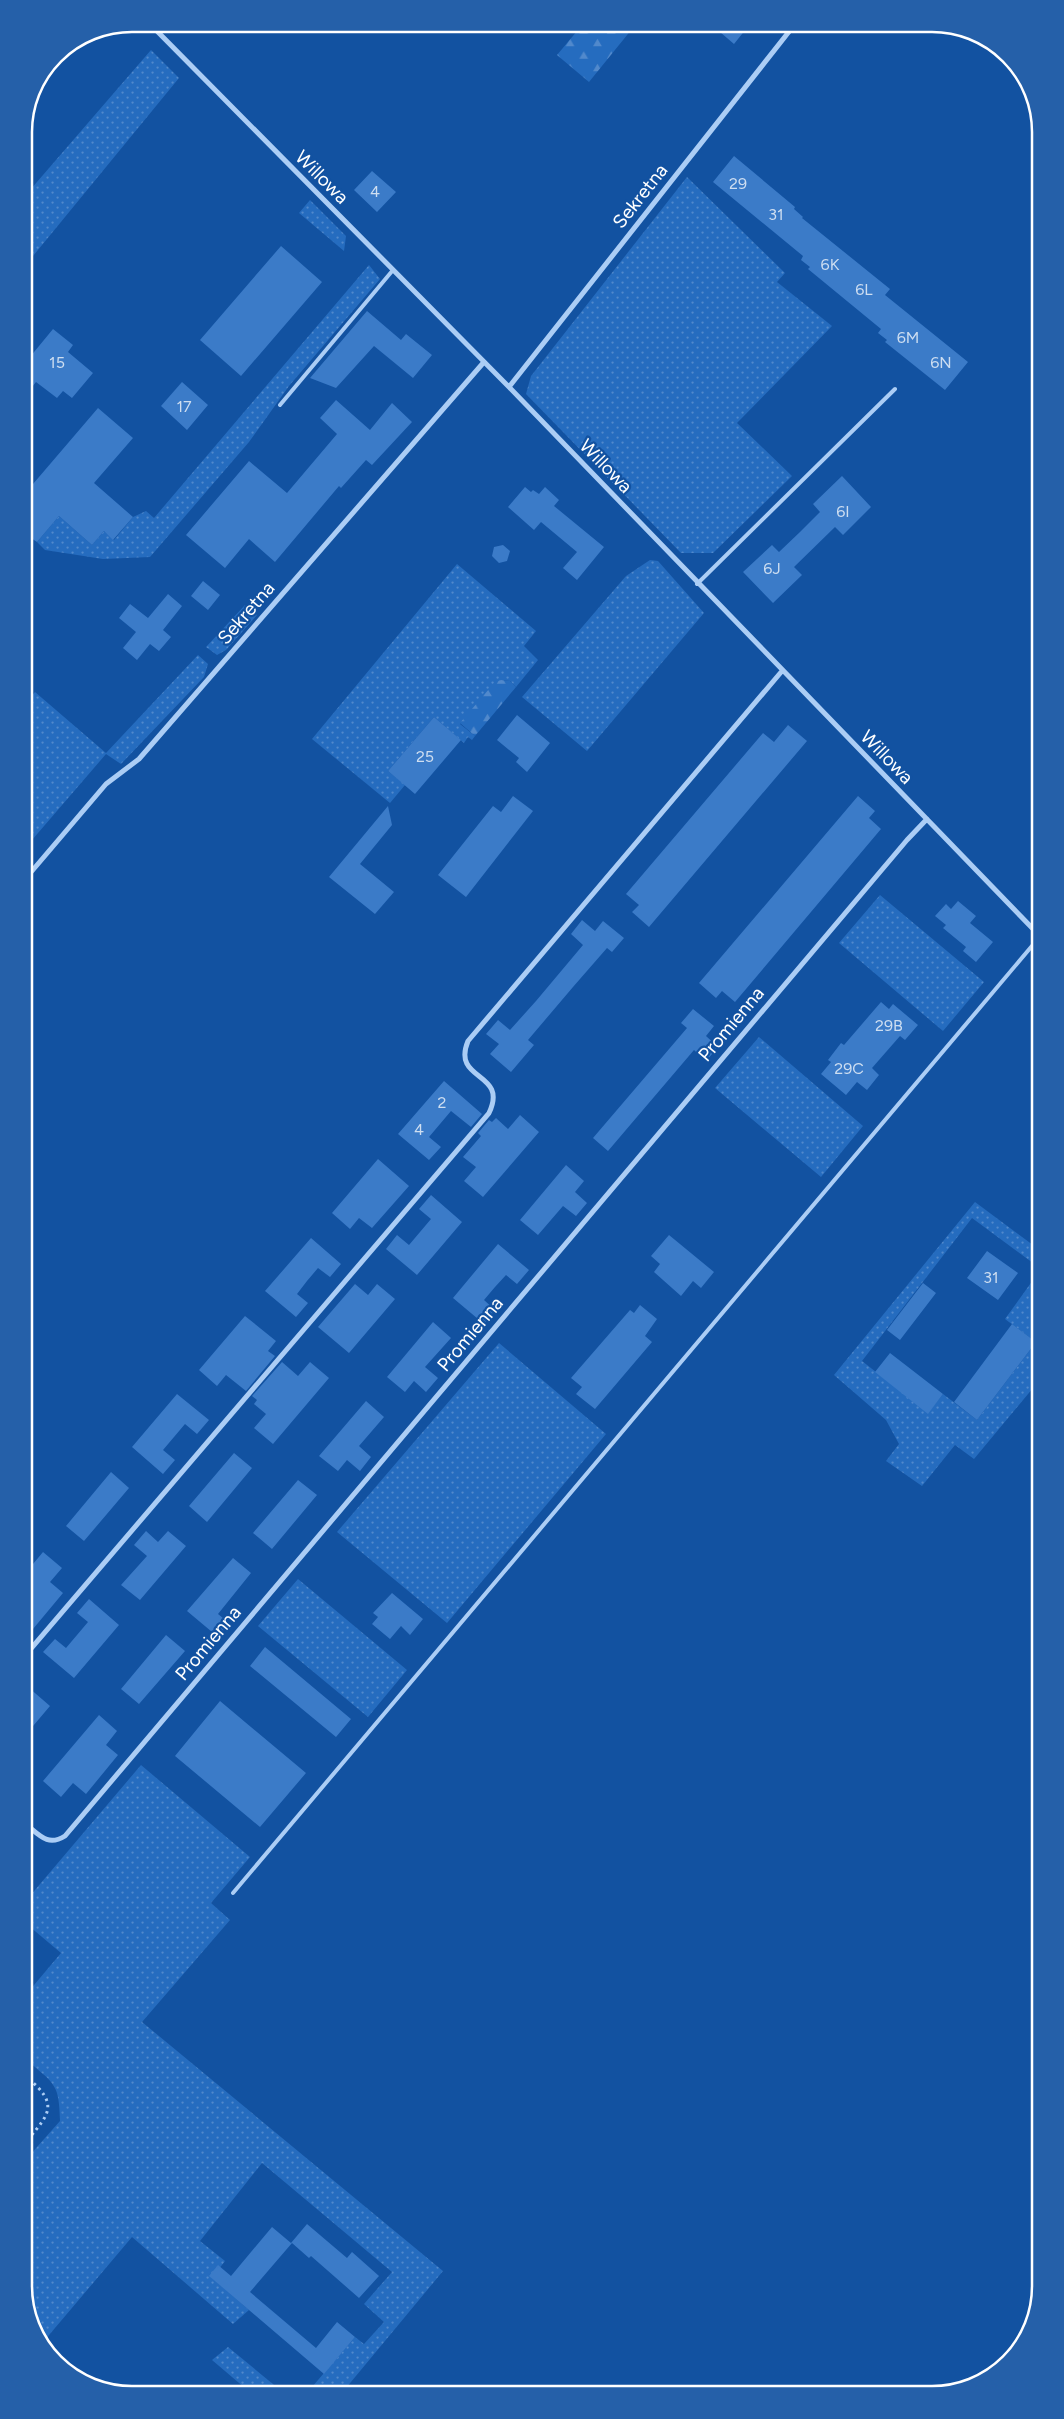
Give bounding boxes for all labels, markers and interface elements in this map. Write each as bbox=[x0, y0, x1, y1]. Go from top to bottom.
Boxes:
street label: Willowa bbox=[290, 145, 354, 209]
street label: Sekretna bbox=[608, 159, 672, 233]
house number: 29 bbox=[729, 174, 747, 193]
house number: 4 bbox=[370, 182, 380, 201]
house number: 31 bbox=[768, 205, 784, 224]
house number: 6K bbox=[821, 255, 840, 274]
house number: 6L bbox=[855, 280, 873, 299]
house number: 6M bbox=[897, 328, 919, 347]
house number: 15 bbox=[49, 353, 65, 372]
house number: 6N bbox=[930, 353, 952, 372]
house number: 17 bbox=[176, 397, 192, 416]
street label: Willowa bbox=[575, 434, 637, 498]
house number: 6I bbox=[836, 502, 850, 521]
house number: 6J bbox=[763, 559, 781, 578]
street label: Sekretna bbox=[213, 577, 279, 649]
street label: Willowa bbox=[856, 725, 918, 789]
house number: 25 bbox=[416, 747, 434, 766]
street label: Promienna bbox=[693, 982, 769, 1066]
house number: 29B bbox=[875, 1016, 903, 1035]
house number: 29C bbox=[834, 1059, 864, 1078]
house number: 2 bbox=[438, 1093, 446, 1112]
house number: 4 bbox=[414, 1120, 424, 1139]
house number: 31 bbox=[983, 1268, 999, 1287]
street label: Promienna bbox=[432, 1292, 508, 1376]
street label: Promienna bbox=[170, 1601, 246, 1685]

